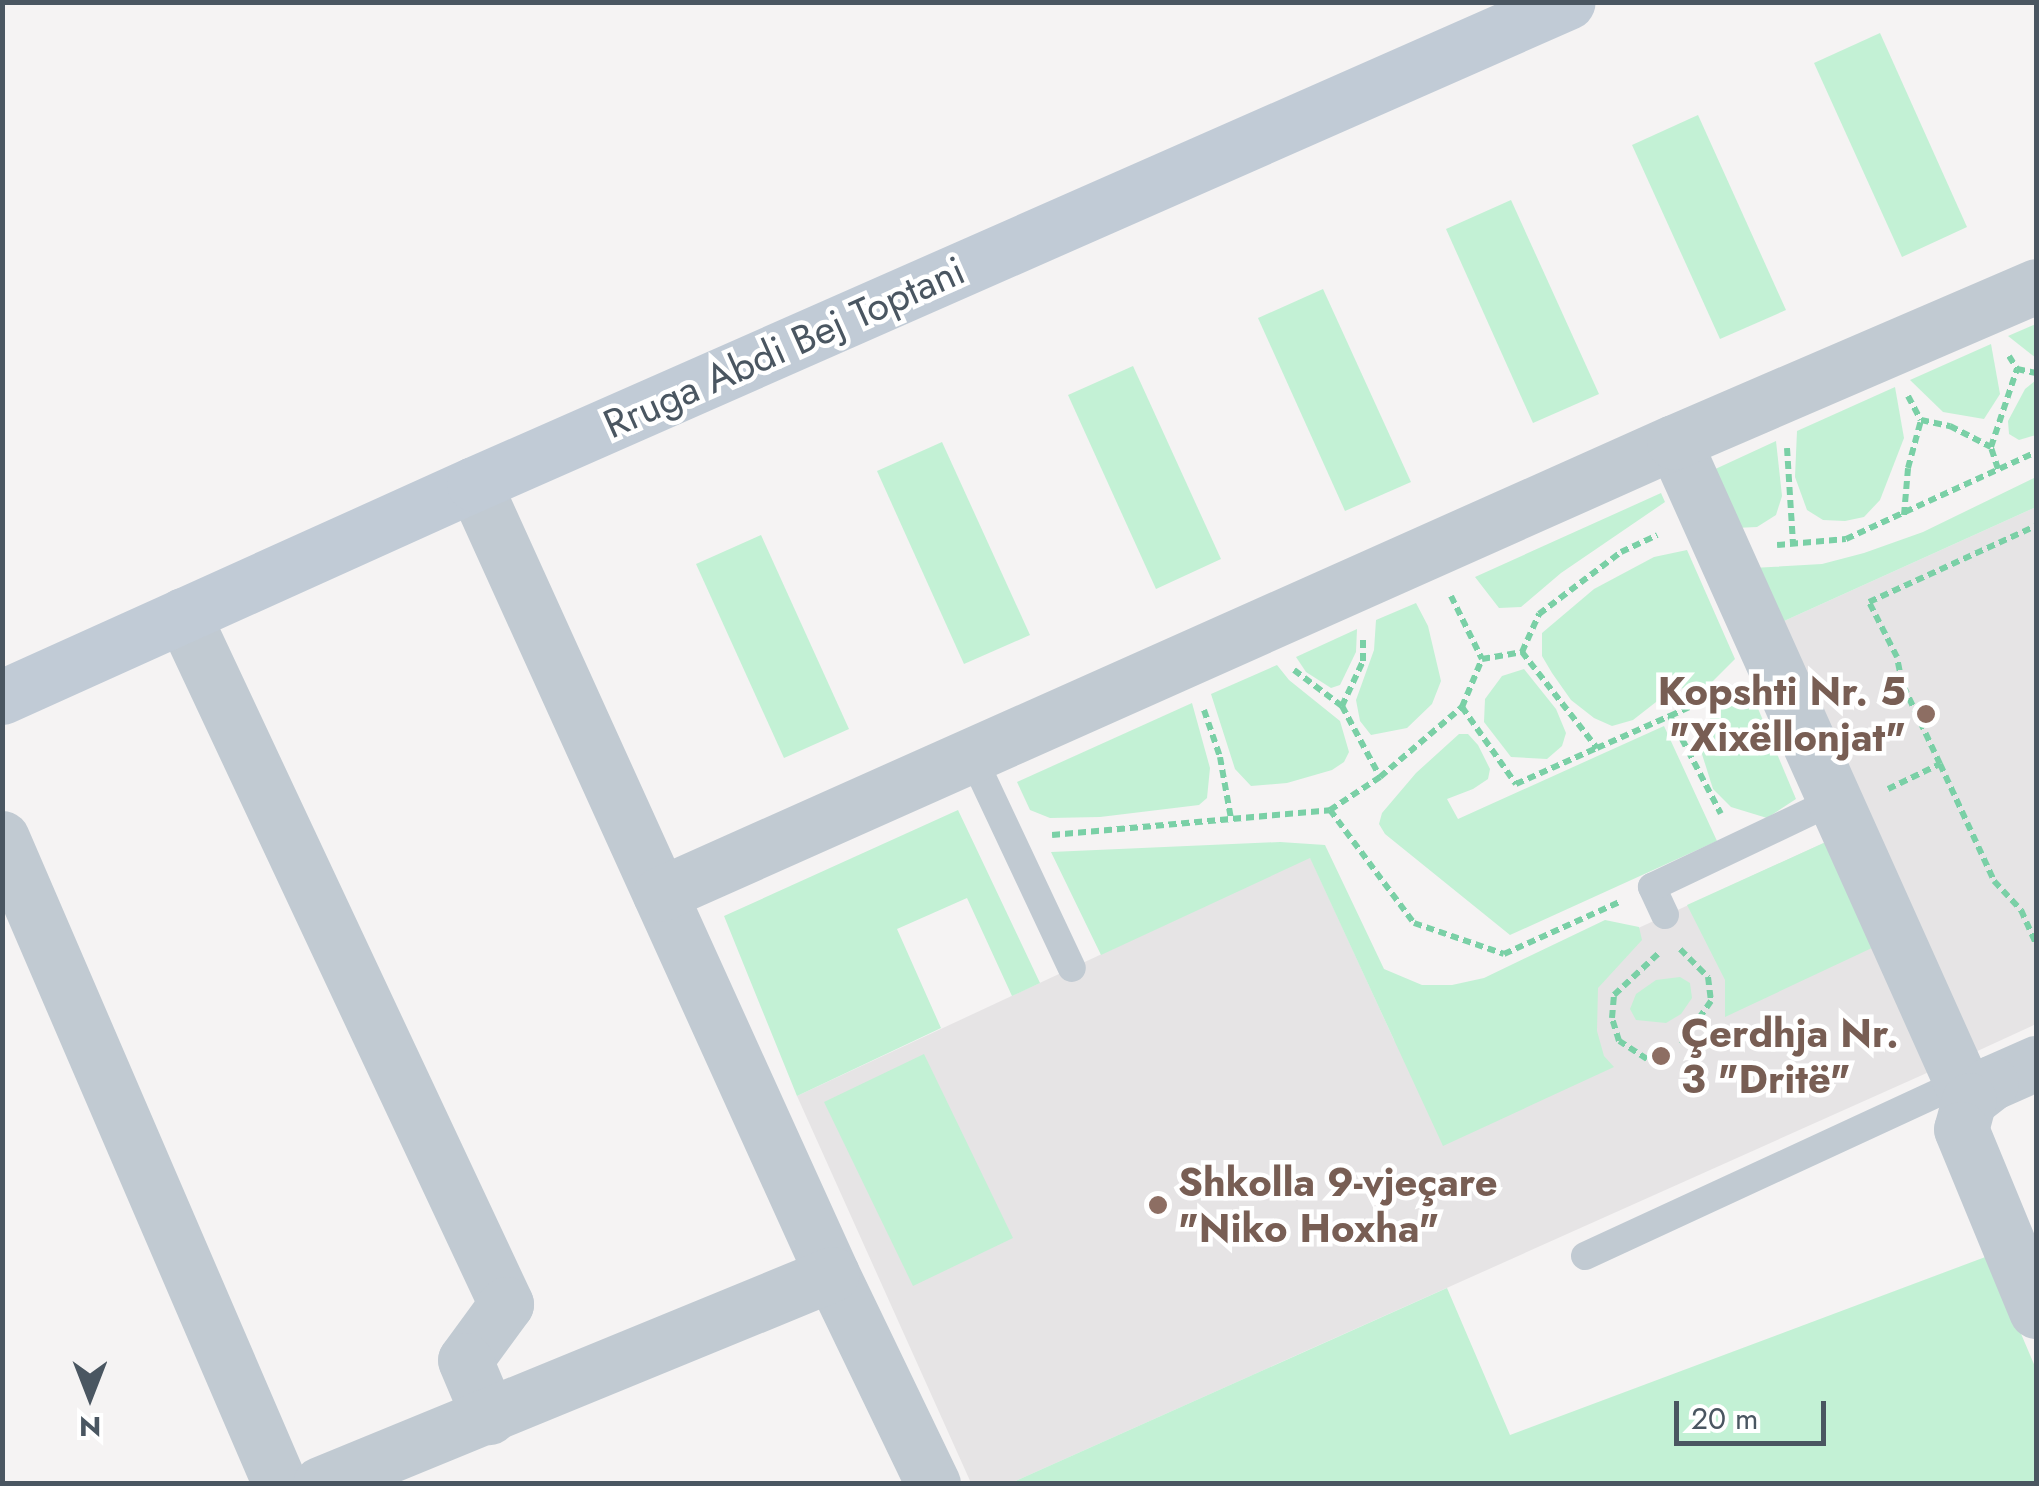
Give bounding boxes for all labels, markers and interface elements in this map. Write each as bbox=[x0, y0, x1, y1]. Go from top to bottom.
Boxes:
street label: Rruga Abdi Bej Toptani bbox=[596, 246, 972, 448]
place label: Kopshti Nr. 5 "Xixëllonjat" bbox=[1658, 667, 1906, 761]
marker: Kopshti Nr. 5 "Xixëllonjat" bbox=[1915, 703, 1937, 725]
place label: Çerdhja Nr. 3 "Dritë" bbox=[1681, 1009, 1899, 1103]
marker: Çerdhja Nr. 3 "Dritë" bbox=[1650, 1045, 1672, 1067]
place label: Shkolla 9-vjeçare "Niko Hoxha" bbox=[1178, 1158, 1498, 1252]
marker: Shkolla 9-vjeçare "Niko Hoxha" bbox=[1147, 1194, 1169, 1216]
north arrow bbox=[40, 1346, 140, 1446]
scale bar bbox=[1679, 1381, 1832, 1443]
text: 20 m bbox=[1691, 1397, 1758, 1440]
text: N bbox=[79, 1406, 101, 1447]

